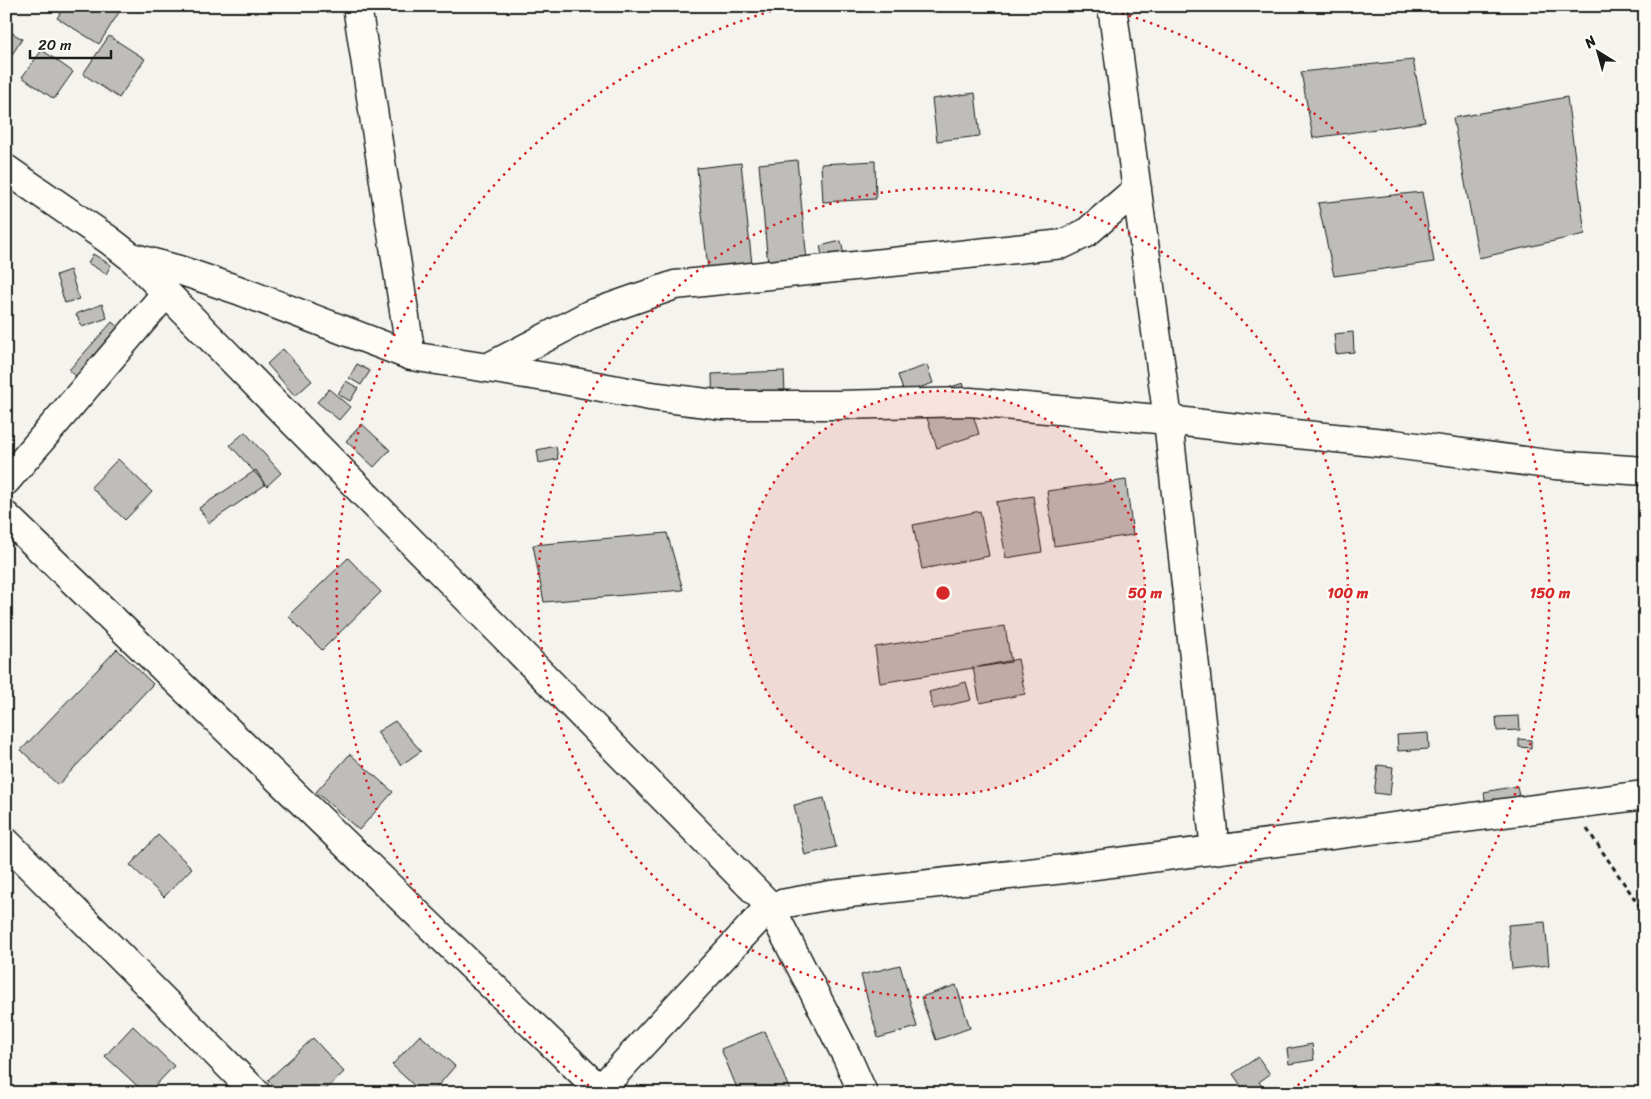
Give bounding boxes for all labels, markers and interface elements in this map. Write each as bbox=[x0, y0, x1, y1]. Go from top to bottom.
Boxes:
scale bar bbox=[30, 28, 111, 60]
north arrow bbox=[1574, 28, 1624, 78]
text: N bbox=[1578, 29, 1602, 56]
text: 20 m bbox=[38, 32, 72, 58]
text: 50 m bbox=[1128, 580, 1163, 606]
text: 100 m bbox=[1328, 580, 1369, 606]
text: 150 m bbox=[1530, 580, 1571, 606]
centre of rings bbox=[934, 584, 952, 602]

